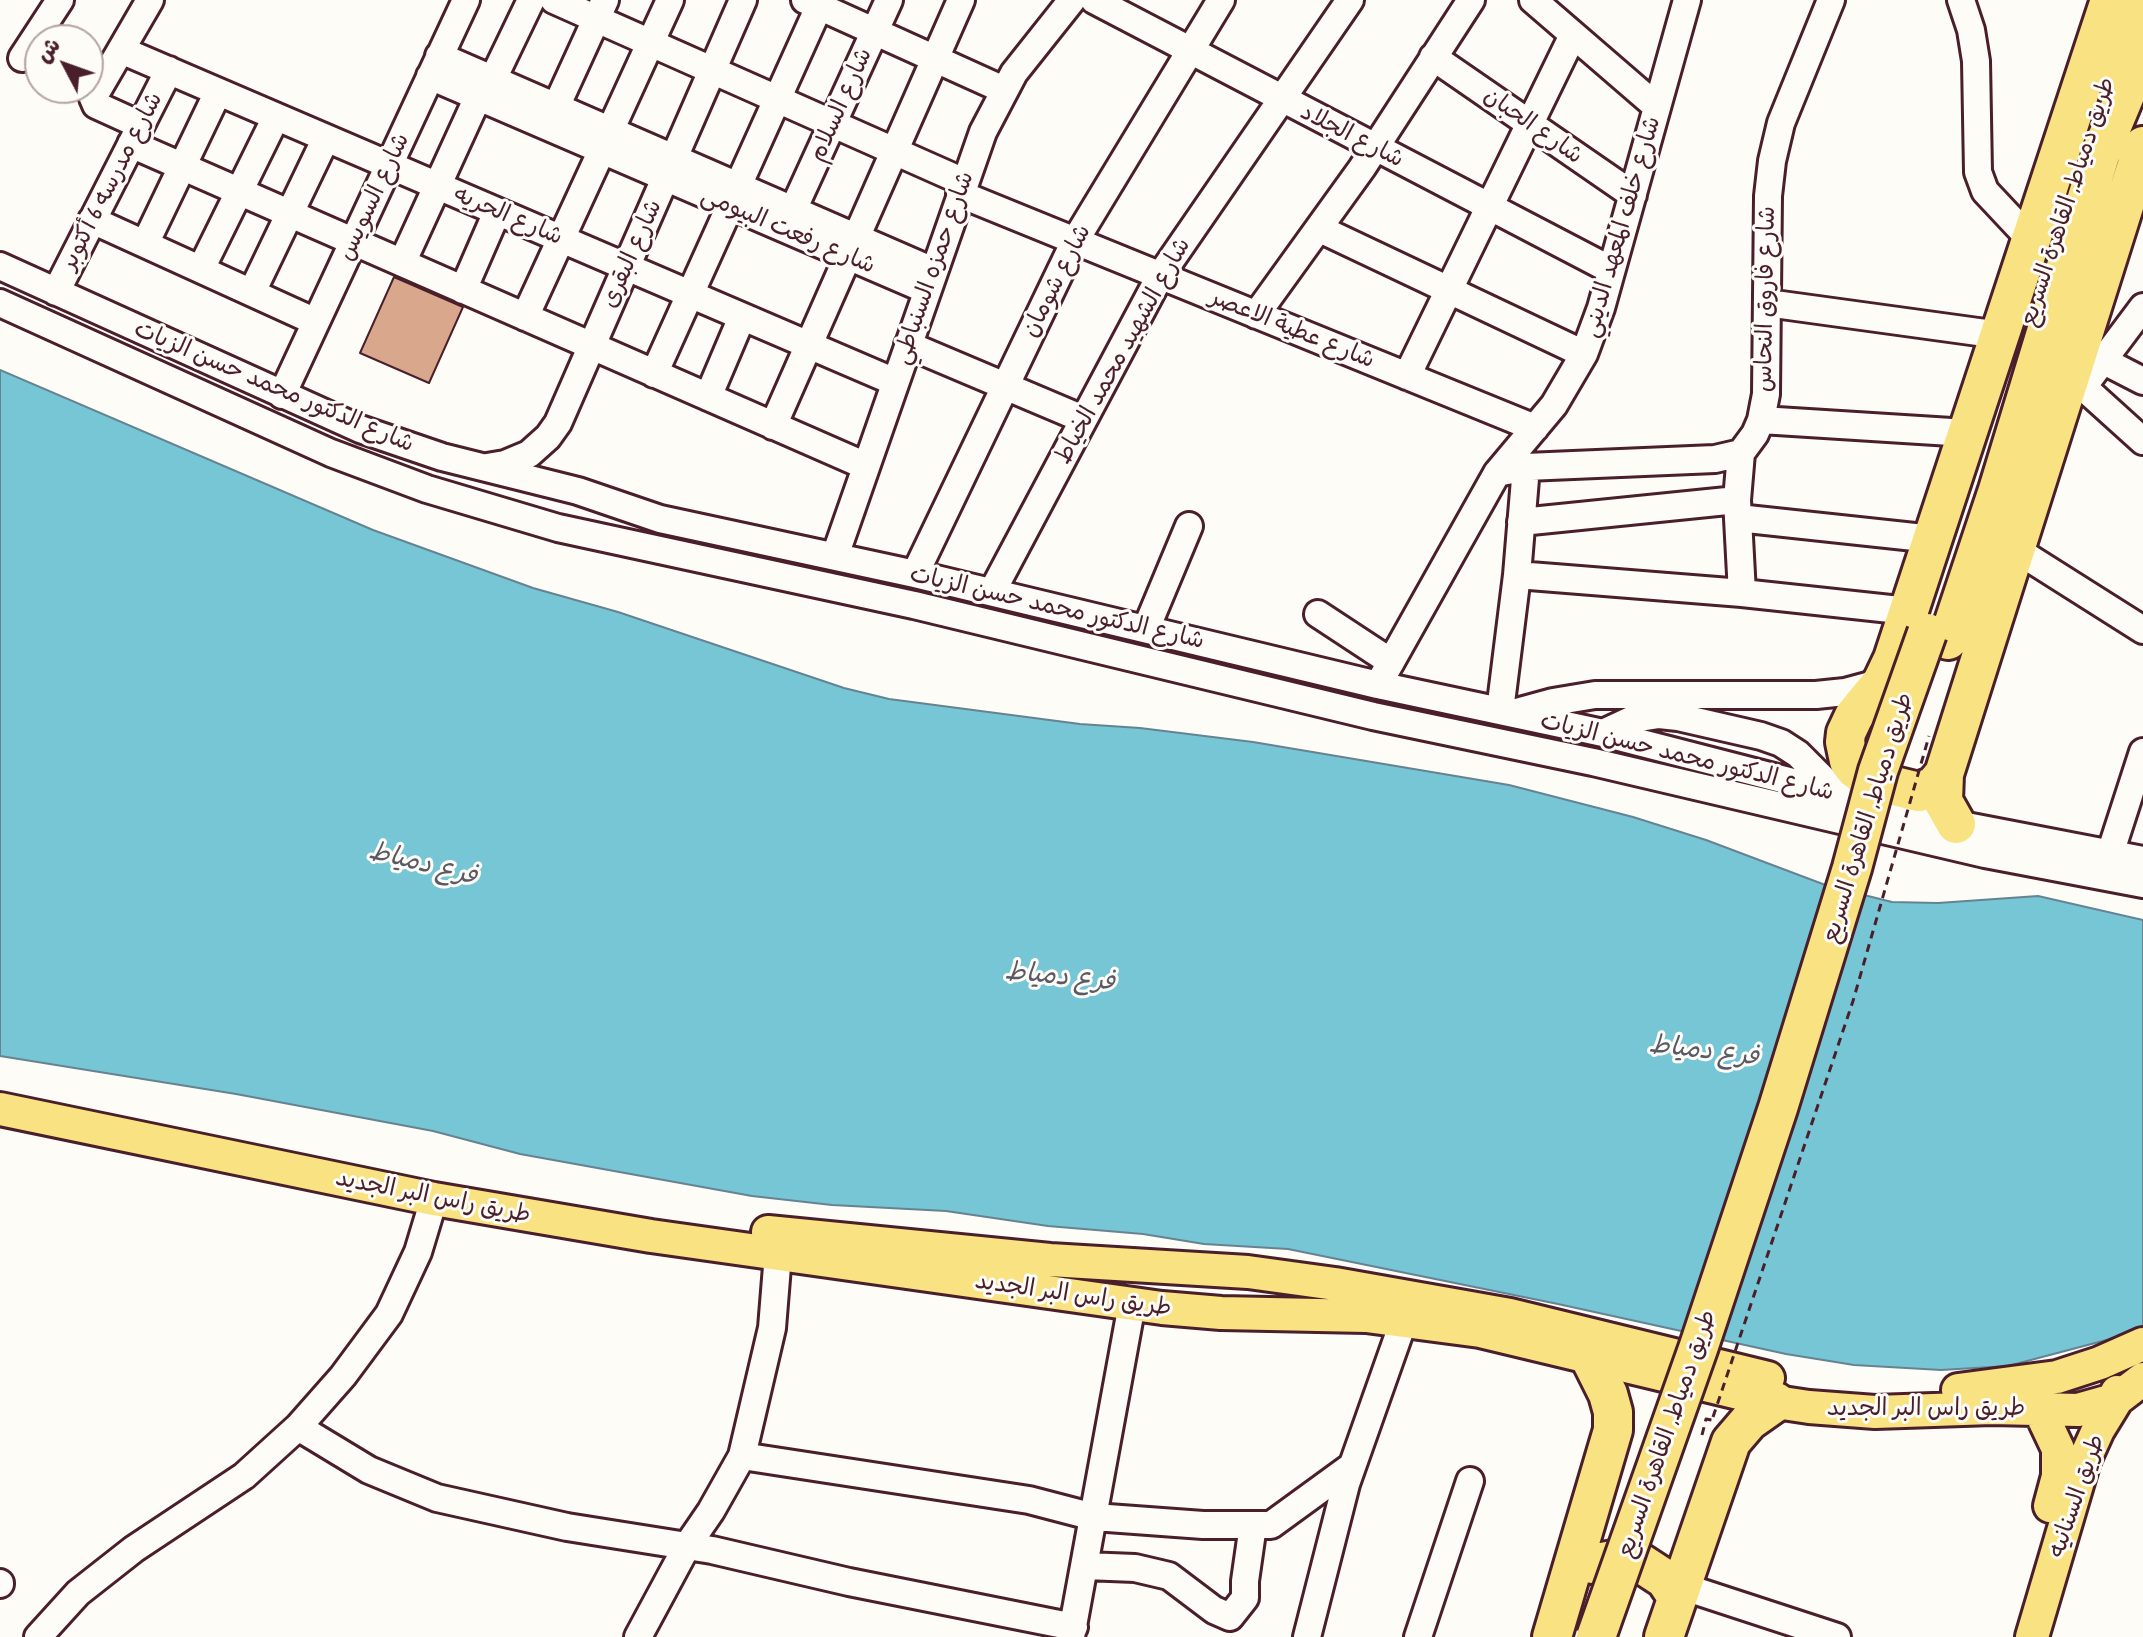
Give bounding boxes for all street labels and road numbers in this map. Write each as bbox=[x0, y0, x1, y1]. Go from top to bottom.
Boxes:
street label: شارع السلام bbox=[803, 44, 879, 166]
street label: طريق دمياط, القاهرة السريع bbox=[2014, 74, 2122, 330]
street label: شارع الحبان bbox=[1478, 81, 1588, 171]
street label: شارع مدرسه 6 أكتوبر bbox=[55, 87, 169, 275]
street label: شارع الجلاد bbox=[1295, 98, 1409, 174]
street label: شارع خلف المعهد الديني bbox=[1577, 113, 1667, 341]
street label: شارع السويس bbox=[332, 129, 416, 265]
street label: شارع حمزه السنباطي bbox=[887, 168, 981, 368]
street label: شارع الحريه bbox=[449, 180, 567, 252]
street label: شارع رفعت البيومى bbox=[697, 181, 879, 281]
street label: شارع البقرى bbox=[595, 195, 669, 313]
street label: شارع فاروق النحاس bbox=[1750, 206, 1782, 392]
street label: شارع شومان bbox=[1016, 220, 1098, 342]
street label: شارع الشهيد محمد الخياط bbox=[1049, 233, 1197, 469]
street label: شارع عطية الاعصر bbox=[1205, 283, 1379, 375]
street label: شارع الدكتور محمد حسن الزيات bbox=[130, 315, 418, 459]
street label: شارع الدكتور محمد حسن الزيات bbox=[907, 560, 1207, 656]
street label: طريق دمياط, القاهرة السريع bbox=[1816, 689, 1920, 947]
street label: شارع الدكتور محمد حسن الزيات bbox=[1537, 707, 1837, 807]
street label: طريق راس البر الجديد bbox=[333, 1164, 533, 1230]
street label: طريق راس البر الجديد bbox=[973, 1267, 1173, 1323]
street label: طريق دمياط, القاهرة السريع bbox=[1611, 1306, 1723, 1562]
street label: طريق راس البر الجديد bbox=[1827, 1395, 2025, 1423]
street label: طريق السنانيه bbox=[2043, 1431, 2111, 1561]

